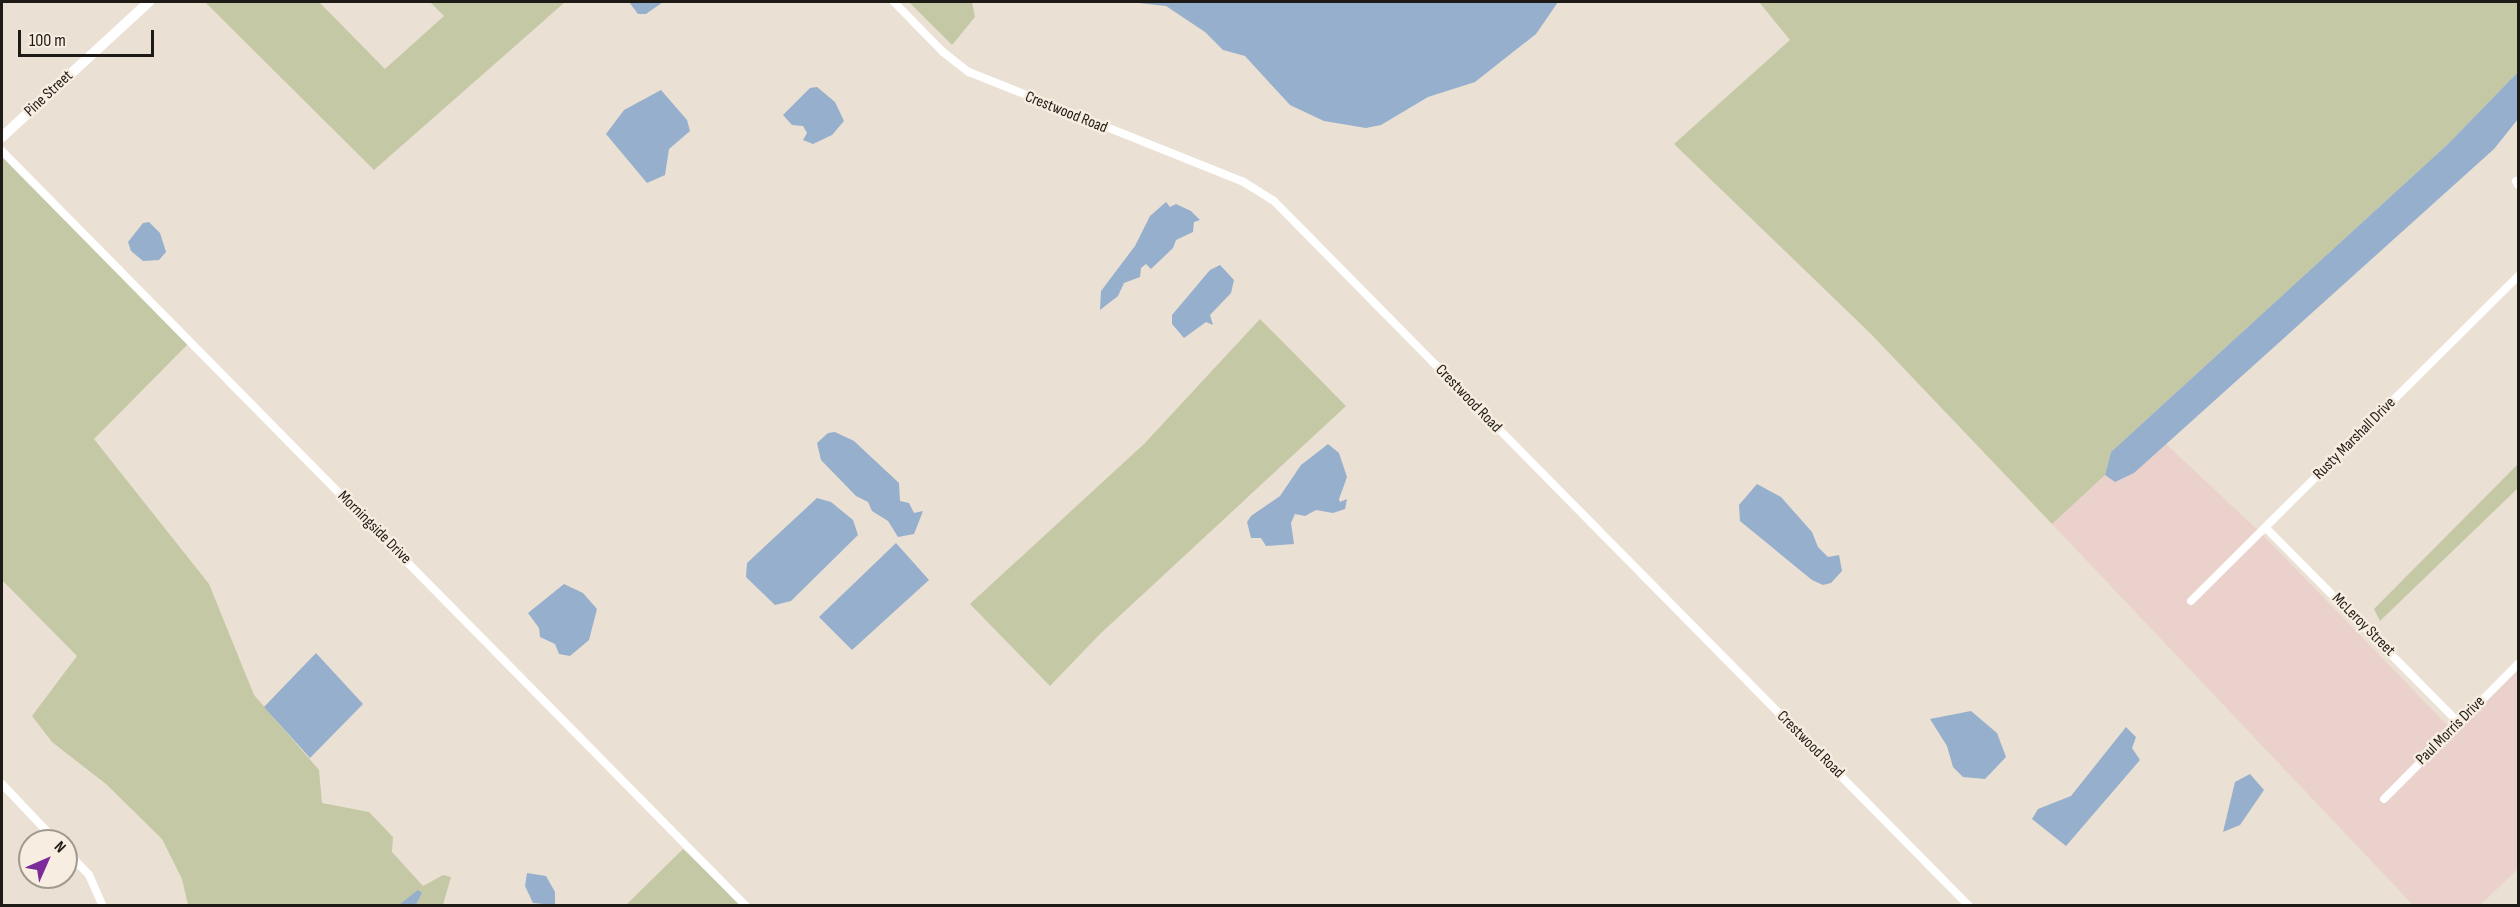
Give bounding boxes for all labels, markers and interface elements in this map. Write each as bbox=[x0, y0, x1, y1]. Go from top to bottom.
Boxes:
scale bar bbox=[21, 18, 158, 56]
text: 100 m bbox=[29, 30, 66, 51]
street label: Pine Street bbox=[21, 67, 77, 121]
street label: Crestwood Road bbox=[1022, 88, 1110, 138]
street label: Crestwood Road bbox=[1431, 361, 1505, 437]
street label: Rusty Marshall Drive bbox=[2310, 394, 2400, 484]
street label: Morningside Drive bbox=[333, 487, 415, 569]
street label: McLeroy Street bbox=[2327, 589, 2399, 661]
street label: Paul Morris Drive bbox=[2413, 693, 2489, 769]
street label: Crestwood Road bbox=[1772, 707, 1848, 783]
north arrow bbox=[18, 829, 78, 889]
text: N bbox=[50, 838, 69, 857]

